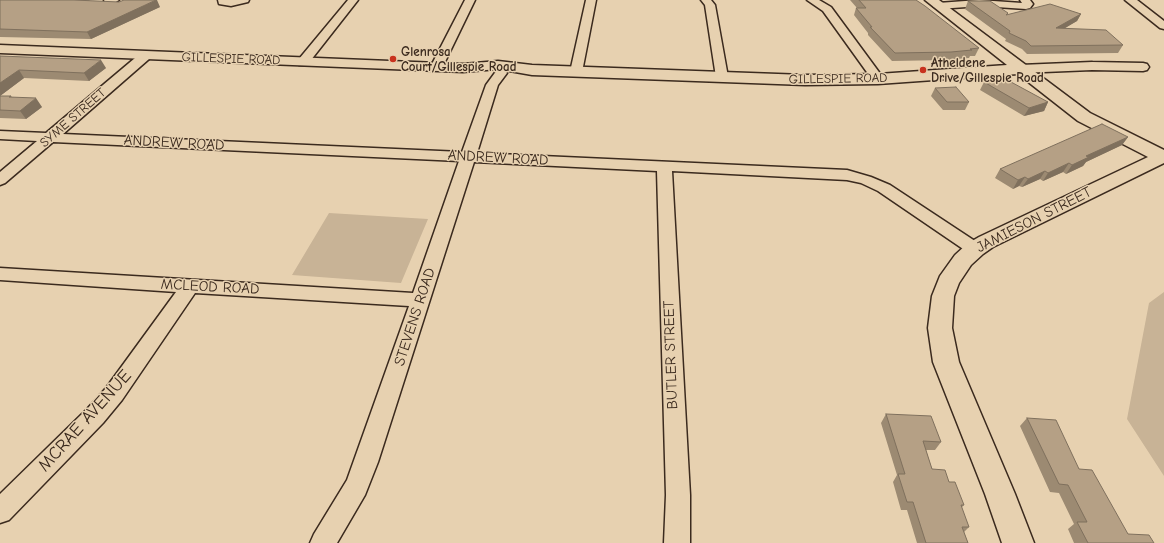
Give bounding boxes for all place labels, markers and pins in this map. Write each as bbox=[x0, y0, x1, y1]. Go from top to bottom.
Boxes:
place label: Glenrosa Court/Gillespie Road bbox=[401, 44, 516, 75]
marker: Glenrosa Court/Gillespie Road bbox=[388, 54, 398, 64]
place label: Atheldene Drive/Gillespie Road bbox=[931, 55, 1044, 86]
marker: Atheldene Drive/Gillespie Road bbox=[918, 65, 928, 75]

